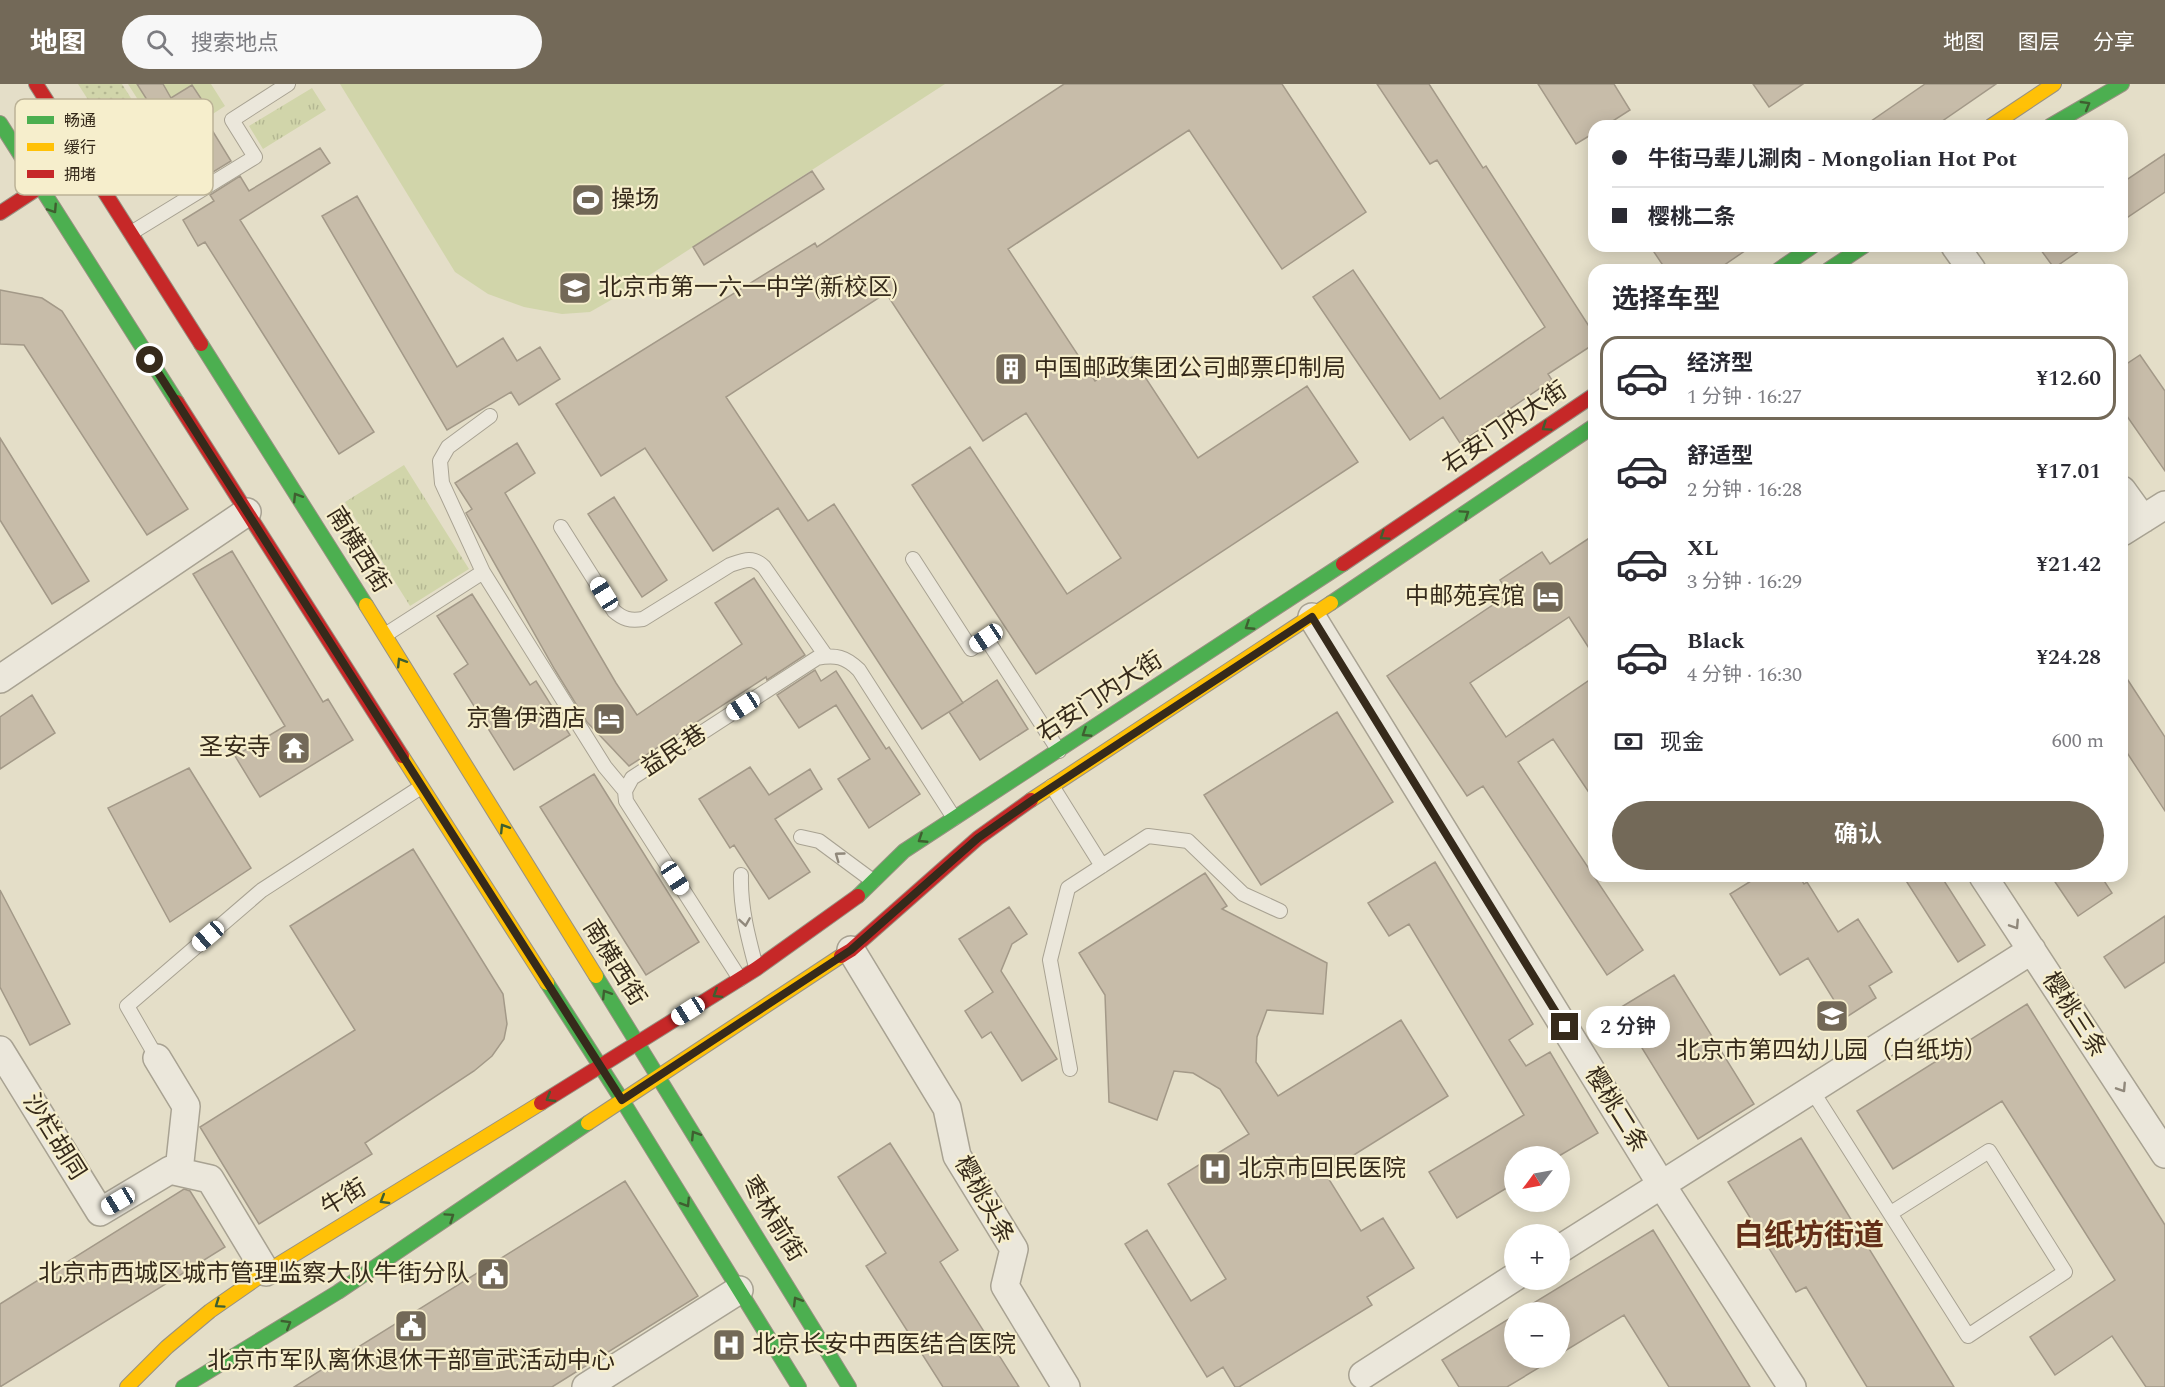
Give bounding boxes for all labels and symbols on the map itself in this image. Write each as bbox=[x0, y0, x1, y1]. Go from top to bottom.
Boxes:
legend bbox=[15, 99, 213, 195]
one-way arrow bbox=[2080, 101, 2090, 112]
text: 畅通 bbox=[64, 109, 96, 133]
text: 缓行 bbox=[64, 136, 96, 160]
text: 拥堵 bbox=[64, 163, 96, 187]
sports icon: 操场 bbox=[570, 182, 606, 218]
place label: 操场 bbox=[611, 182, 659, 218]
one-way arrow bbox=[46, 202, 57, 213]
school or university icon: 北京市第一六一中学(新校区) bbox=[557, 270, 593, 306]
place label: 北京市第一六一中学(新校区) bbox=[598, 270, 898, 306]
route start bbox=[136, 346, 163, 373]
building icon: 中国邮政集团公司邮票印制局 bbox=[993, 351, 1029, 387]
place label: 中国邮政集团公司邮票印制局 bbox=[1034, 351, 1346, 387]
street label: 右安门内大街 bbox=[1435, 373, 1575, 483]
one-way arrow bbox=[1542, 420, 1553, 431]
one-way arrow bbox=[293, 493, 305, 503]
street label: 南横西街 bbox=[317, 500, 399, 600]
one-way arrow bbox=[1458, 510, 1469, 521]
one-way arrow bbox=[1380, 529, 1391, 540]
car bbox=[587, 574, 621, 614]
place label: 中邮苑宾馆 bbox=[1405, 579, 1525, 615]
hotel icon: 中邮苑宾馆 bbox=[1530, 579, 1566, 615]
one-way arrow bbox=[1245, 619, 1255, 631]
car bbox=[966, 620, 1006, 656]
street label: 右安门内大街 bbox=[1030, 643, 1170, 751]
one-way arrow bbox=[397, 658, 409, 668]
car bbox=[723, 689, 763, 723]
place label: 京鲁伊酒店 bbox=[466, 701, 586, 737]
hotel icon: 京鲁伊酒店 bbox=[591, 701, 627, 737]
street label: 益民巷 bbox=[634, 716, 714, 786]
one-way arrow bbox=[1082, 726, 1093, 737]
place label: 圣安寺 bbox=[199, 730, 271, 766]
temple icon: 圣安寺 bbox=[276, 730, 312, 766]
one-way arrow bbox=[499, 824, 511, 834]
one-way arrow bbox=[918, 832, 929, 843]
one-way arrow bbox=[834, 852, 845, 863]
car bbox=[658, 858, 692, 898]
street label: 南横西街 bbox=[573, 913, 655, 1013]
car bbox=[189, 917, 227, 955]
one-way arrow bbox=[739, 918, 751, 927]
one-way arrow bbox=[2008, 919, 2020, 929]
street label: 樱桃三条 bbox=[2033, 965, 2115, 1065]
one-way arrow bbox=[713, 986, 723, 998]
one-way arrow bbox=[602, 990, 614, 1000]
car bbox=[668, 994, 708, 1028]
school or university icon: 北京市第四幼儿园（白纸坊） bbox=[1814, 998, 1850, 1034]
callout: 2 分钟 bbox=[1586, 1006, 1670, 1048]
route end bbox=[1551, 1013, 1578, 1040]
place label: 北京市第四幼儿园（白纸坊） bbox=[1676, 1033, 1988, 1069]
street label: 樱桃二条 bbox=[1575, 1060, 1657, 1160]
one-way arrow bbox=[2115, 1081, 2126, 1092]
street label: 沙栏胡同 bbox=[13, 1087, 95, 1187]
one-way arrow bbox=[546, 1091, 556, 1102]
one-way arrow bbox=[690, 1131, 702, 1141]
north arrow bbox=[1504, 1146, 1570, 1212]
street label: 樱桃头条 bbox=[945, 1149, 1023, 1251]
hospital icon: 北京市回民医院 bbox=[1197, 1151, 1233, 1187]
place label: 北京市回民医院 bbox=[1238, 1151, 1406, 1187]
street label: 枣林前街 bbox=[732, 1169, 814, 1269]
street label: 牛街 bbox=[314, 1170, 374, 1226]
car bbox=[98, 1184, 138, 1218]
one-way arrow bbox=[380, 1192, 390, 1204]
one-way arrow bbox=[678, 1197, 690, 1207]
one-way arrow bbox=[443, 1213, 454, 1224]
district label: 白纸坊街道 bbox=[1734, 1213, 1884, 1259]
place label: 北京市西城区城市管理监察大队牛街分队 bbox=[38, 1256, 470, 1292]
public building icon: 北京市西城区城市管理监察大队牛街分队 bbox=[475, 1256, 511, 1292]
one-way arrow bbox=[215, 1297, 226, 1308]
one-way arrow bbox=[792, 1297, 804, 1307]
public building icon: 北京市军队离休退休干部宣武活动中心 bbox=[393, 1308, 429, 1344]
one-way arrow bbox=[281, 1319, 291, 1331]
hospital icon: 北京长安中西医结合医院 bbox=[711, 1327, 747, 1363]
place label: 北京长安中西医结合医院 bbox=[752, 1327, 1016, 1363]
place label: 北京市军队离休退休干部宣武活动中心 bbox=[207, 1343, 615, 1379]

